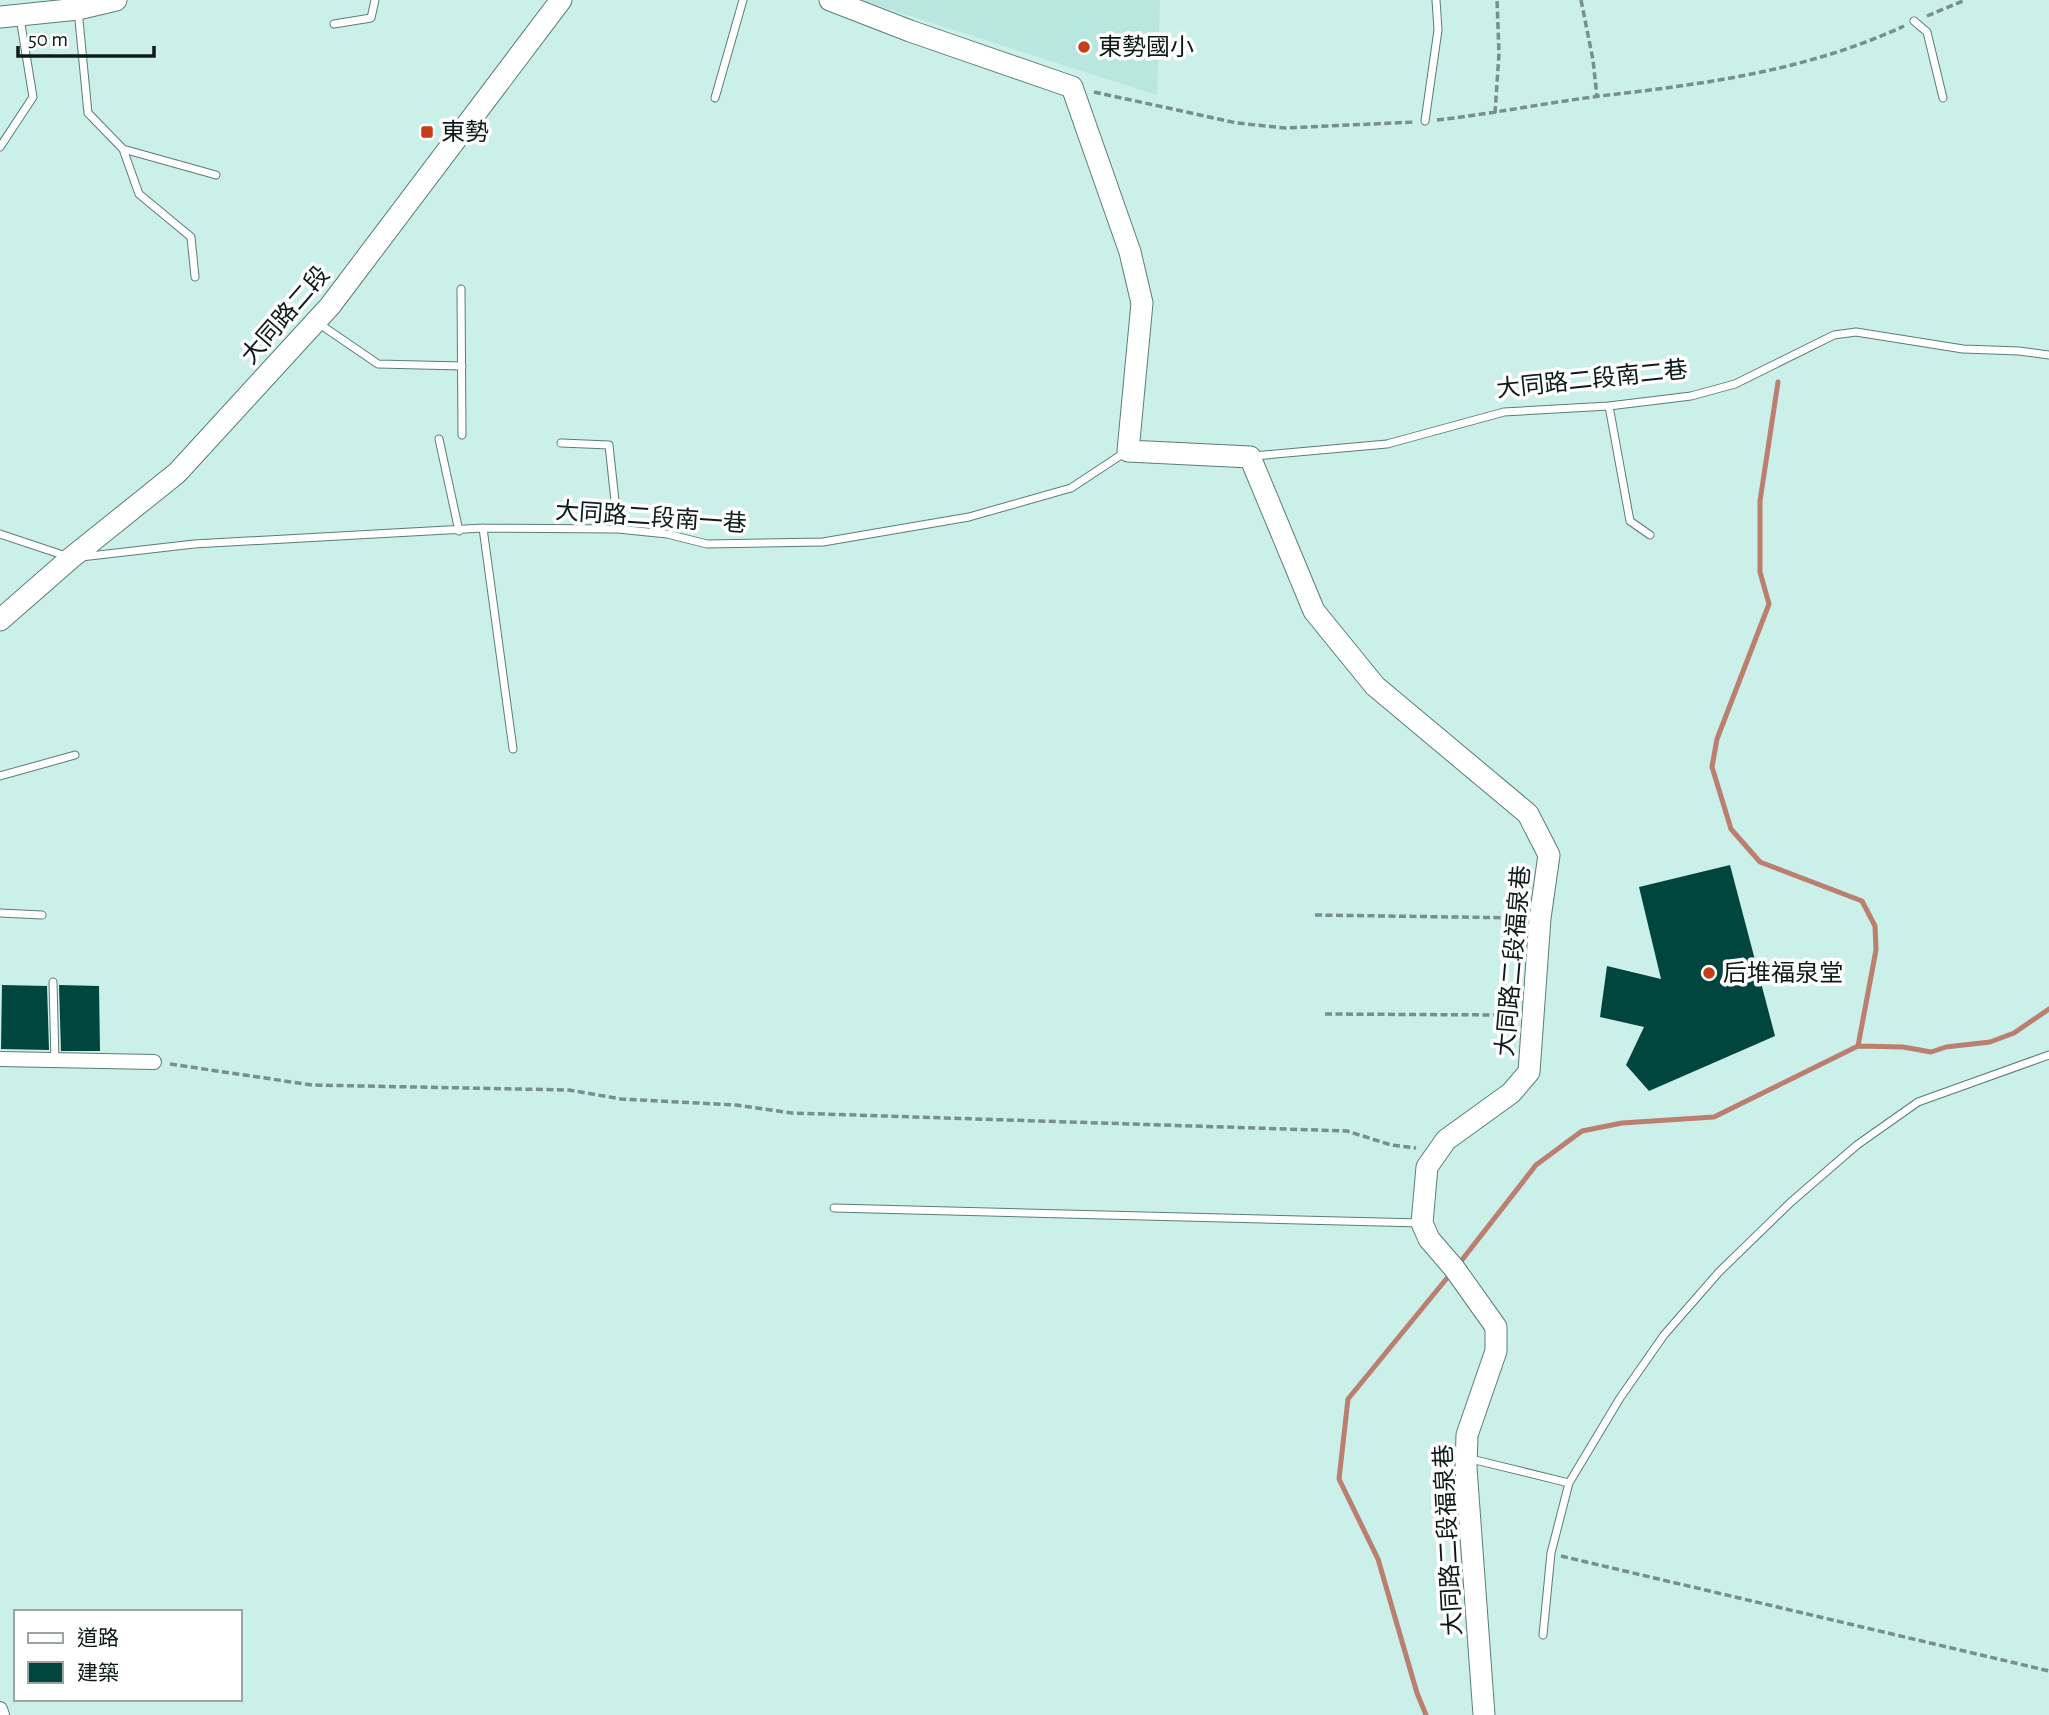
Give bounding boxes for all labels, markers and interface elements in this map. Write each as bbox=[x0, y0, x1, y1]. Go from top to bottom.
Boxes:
scale bar bbox=[18, 14, 154, 58]
text: 50 m bbox=[28, 29, 68, 50]
place label: 東勢國小 bbox=[1098, 34, 1194, 60]
marker: 東勢國小 bbox=[1076, 39, 1092, 55]
place label: 東勢 bbox=[441, 119, 489, 145]
marker: 東勢 bbox=[419, 124, 435, 140]
street label: 大同路二段 bbox=[236, 261, 334, 369]
street label: 大同路二段南二巷 bbox=[1495, 356, 1689, 402]
street label: 大同路二段南一巷 bbox=[554, 497, 748, 537]
street label: 大同路二段福泉巷 bbox=[1492, 864, 1534, 1058]
place label: 后堆福泉堂 bbox=[1723, 960, 1843, 986]
marker: 后堆福泉堂 bbox=[1701, 965, 1717, 981]
street label: 大同路二段福泉巷 bbox=[1430, 1443, 1466, 1637]
legend bbox=[14, 1610, 242, 1701]
text: 道路 bbox=[77, 1627, 119, 1649]
text: 建築 bbox=[77, 1662, 119, 1684]

